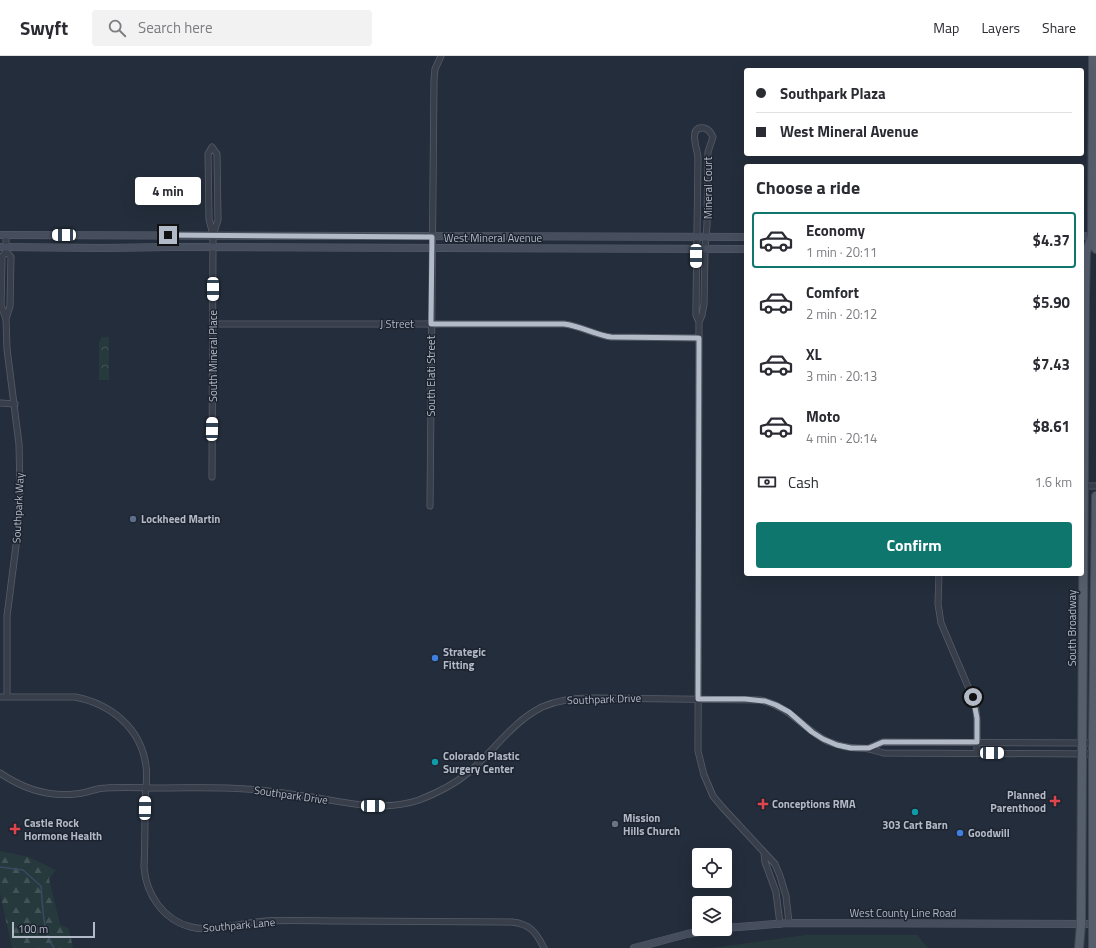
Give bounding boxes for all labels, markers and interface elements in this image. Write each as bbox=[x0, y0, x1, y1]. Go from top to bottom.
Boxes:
search box bbox=[92, 10, 372, 46]
text: Swyft bbox=[20, 13, 68, 42]
text: Search here bbox=[138, 16, 212, 39]
icon: search bbox=[106, 17, 128, 39]
text: Map bbox=[933, 17, 959, 38]
text: Layers bbox=[981, 17, 1020, 38]
text: Share bbox=[1042, 17, 1076, 38]
text: Southpark Plaza bbox=[780, 82, 886, 105]
text: West Mineral Avenue bbox=[780, 120, 919, 143]
street label: Mineral Court bbox=[700, 157, 716, 219]
text: Choose a ride bbox=[756, 174, 860, 201]
callout: 4 min bbox=[135, 177, 201, 205]
text: 4 min bbox=[152, 181, 184, 201]
text: Economy bbox=[806, 219, 865, 242]
icon: car bbox=[758, 222, 794, 258]
route end bbox=[159, 226, 177, 244]
car bbox=[52, 229, 76, 241]
text: $4.37 bbox=[1033, 229, 1070, 252]
street label: West Mineral Avenue bbox=[444, 230, 543, 246]
text: 1 min · 20:11 bbox=[806, 242, 877, 262]
car bbox=[690, 244, 702, 268]
car bbox=[207, 277, 219, 301]
text: Comfort bbox=[806, 281, 859, 304]
icon: car bbox=[758, 284, 794, 320]
text: $5.90 bbox=[1033, 291, 1070, 314]
text: 2 min · 20:12 bbox=[806, 304, 877, 324]
street label: South Mineral Place bbox=[205, 310, 221, 402]
street label: J Street bbox=[380, 316, 414, 332]
street label: South Elati Street bbox=[423, 335, 439, 416]
text: XL bbox=[806, 343, 822, 366]
icon: car bbox=[758, 346, 794, 382]
text: $7.43 bbox=[1033, 353, 1070, 376]
text: 3 min · 20:13 bbox=[806, 366, 877, 386]
text: Moto bbox=[806, 405, 840, 428]
icon: car bbox=[758, 408, 794, 444]
text: $8.61 bbox=[1033, 415, 1070, 438]
car bbox=[206, 417, 218, 441]
text: 4 min · 20:14 bbox=[806, 428, 877, 448]
icon: cash bbox=[756, 471, 778, 493]
text: Cash bbox=[788, 471, 819, 494]
street label: Southpark Way bbox=[8, 472, 28, 544]
text: 1.6 km bbox=[1035, 472, 1072, 492]
place label: Lockheed Martin bbox=[141, 511, 220, 527]
marker: Lockheed Martin bbox=[128, 514, 138, 524]
button: Confirm bbox=[756, 522, 1072, 568]
street label: South Broadway bbox=[1064, 589, 1080, 666]
place label: Strategic Fitting bbox=[443, 644, 486, 673]
marker: Strategic Fitting bbox=[430, 653, 440, 663]
route start bbox=[964, 688, 982, 706]
street label: Southpark Drive bbox=[567, 690, 642, 708]
car bbox=[980, 747, 1004, 759]
place label: Colorado Plastic Surgery Center bbox=[443, 748, 520, 777]
marker: Colorado Plastic Surgery Center bbox=[430, 757, 440, 767]
street label: Southpark Drive bbox=[253, 782, 329, 808]
place label: Planned Parenthood bbox=[990, 787, 1046, 816]
marker: Planned Parenthood bbox=[1049, 795, 1061, 807]
car bbox=[139, 796, 151, 820]
place label: Conceptions RMA bbox=[772, 796, 856, 812]
marker: Conceptions RMA bbox=[757, 798, 769, 810]
car bbox=[361, 800, 385, 812]
marker: 303 Cart Barn bbox=[910, 807, 920, 817]
place label: Mission Hills Church bbox=[623, 810, 680, 839]
place label: Castle Rock Hormone Health bbox=[24, 815, 102, 844]
place label: 303 Cart Barn bbox=[882, 817, 948, 833]
marker: Mission Hills Church bbox=[610, 819, 620, 829]
marker: Castle Rock Hormone Health bbox=[9, 823, 21, 835]
place label: Goodwill bbox=[968, 825, 1010, 841]
marker: Goodwill bbox=[955, 828, 965, 838]
map controls bbox=[692, 848, 732, 936]
button: locate bbox=[692, 848, 732, 888]
button: layers bbox=[692, 896, 732, 936]
street label: West County Line Road bbox=[850, 905, 957, 921]
street label: Southpark Lane bbox=[202, 914, 276, 936]
scale bar bbox=[12, 920, 95, 939]
text: 100 m bbox=[18, 921, 48, 937]

